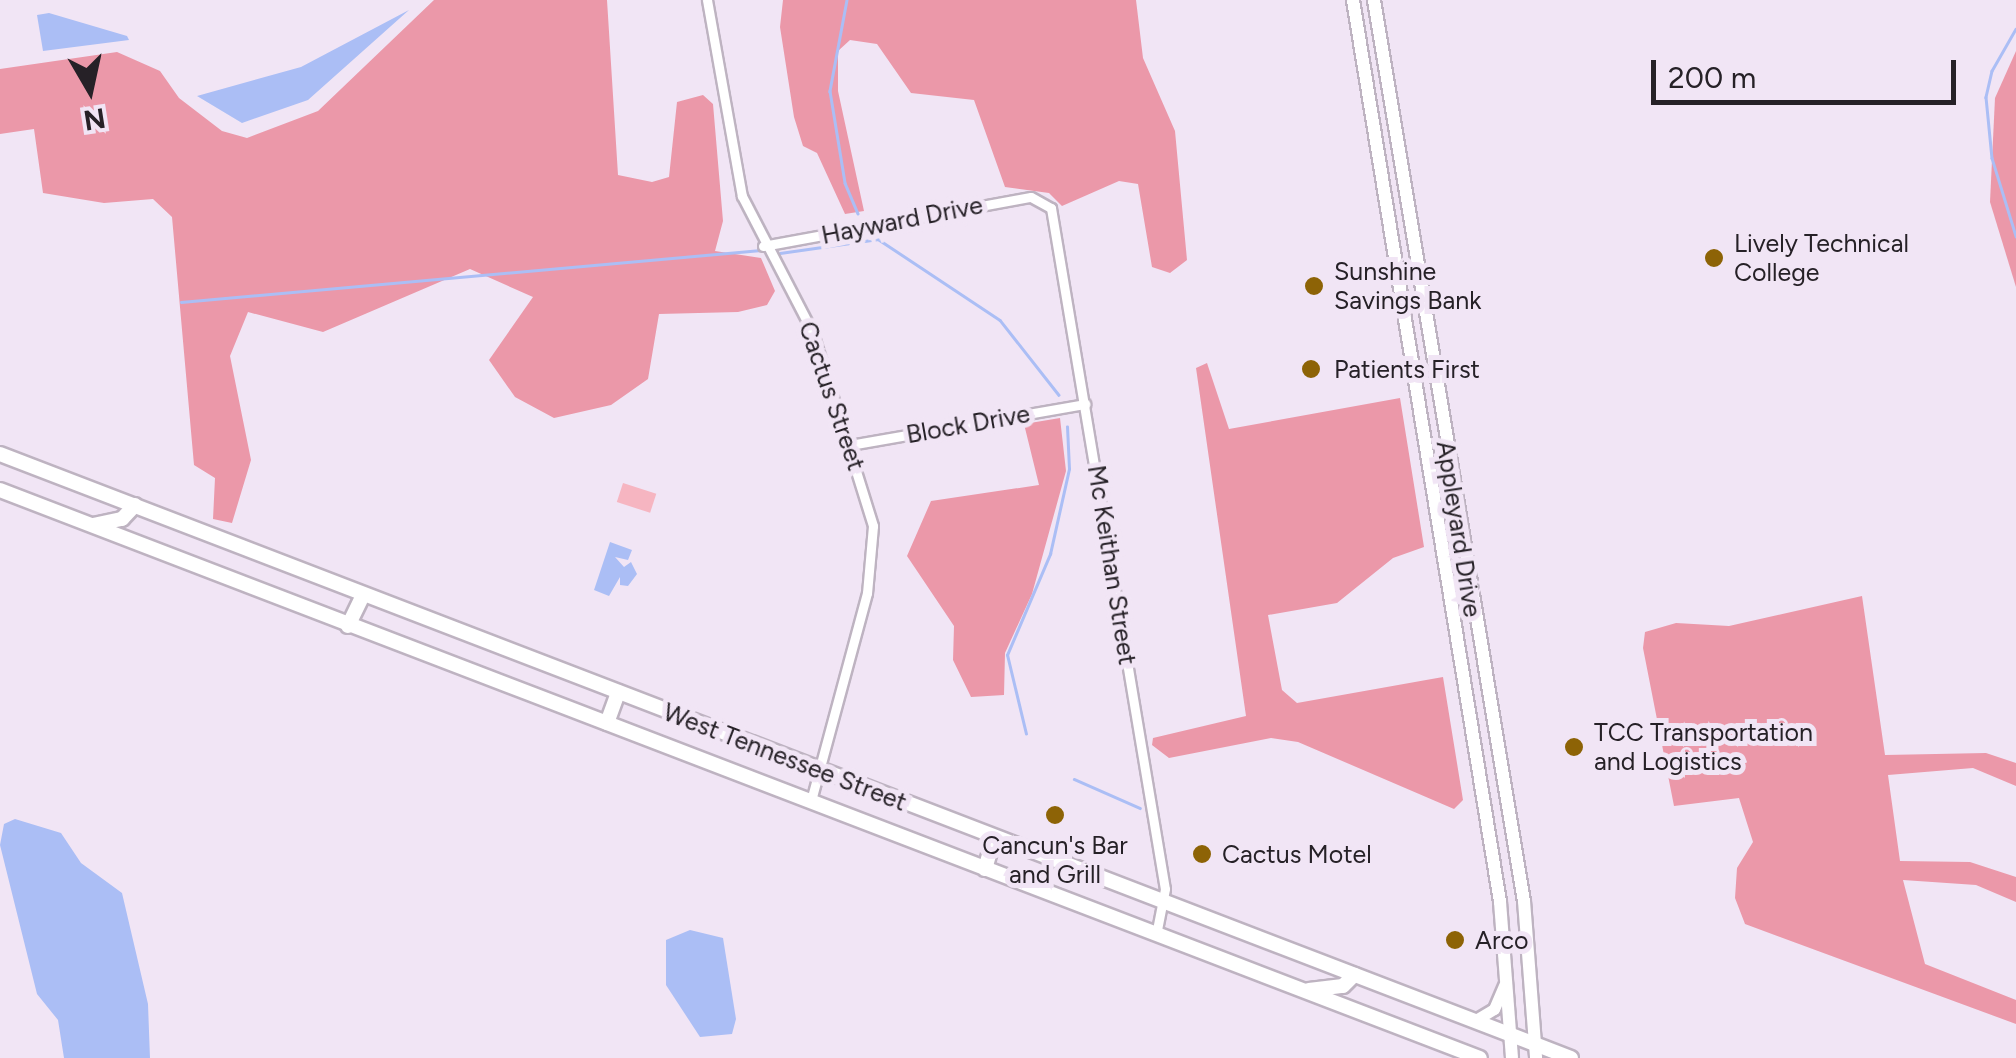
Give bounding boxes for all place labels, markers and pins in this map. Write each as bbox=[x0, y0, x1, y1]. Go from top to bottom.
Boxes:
place label: Lively Technical College bbox=[1734, 229, 1909, 288]
marker: Lively Technical College bbox=[1703, 247, 1725, 269]
place label: Sunshine Savings Bank bbox=[1334, 257, 1481, 316]
marker: Sunshine Savings Bank bbox=[1303, 275, 1325, 297]
place label: Patients First bbox=[1334, 354, 1480, 384]
marker: Patients First bbox=[1298, 356, 1324, 382]
place label: TCC Transportation and Logistics bbox=[1594, 718, 1813, 777]
marker: TCC Transportation and Logistics bbox=[1563, 736, 1585, 758]
marker: Cancun's Bar and Grill bbox=[1044, 804, 1066, 826]
place label: Cancun's Bar and Grill bbox=[982, 831, 1128, 890]
place label: Cactus Motel bbox=[1222, 839, 1372, 869]
marker: Cactus Motel bbox=[1191, 843, 1213, 865]
place label: Arco bbox=[1475, 925, 1528, 955]
marker: Arco bbox=[1444, 929, 1466, 951]

